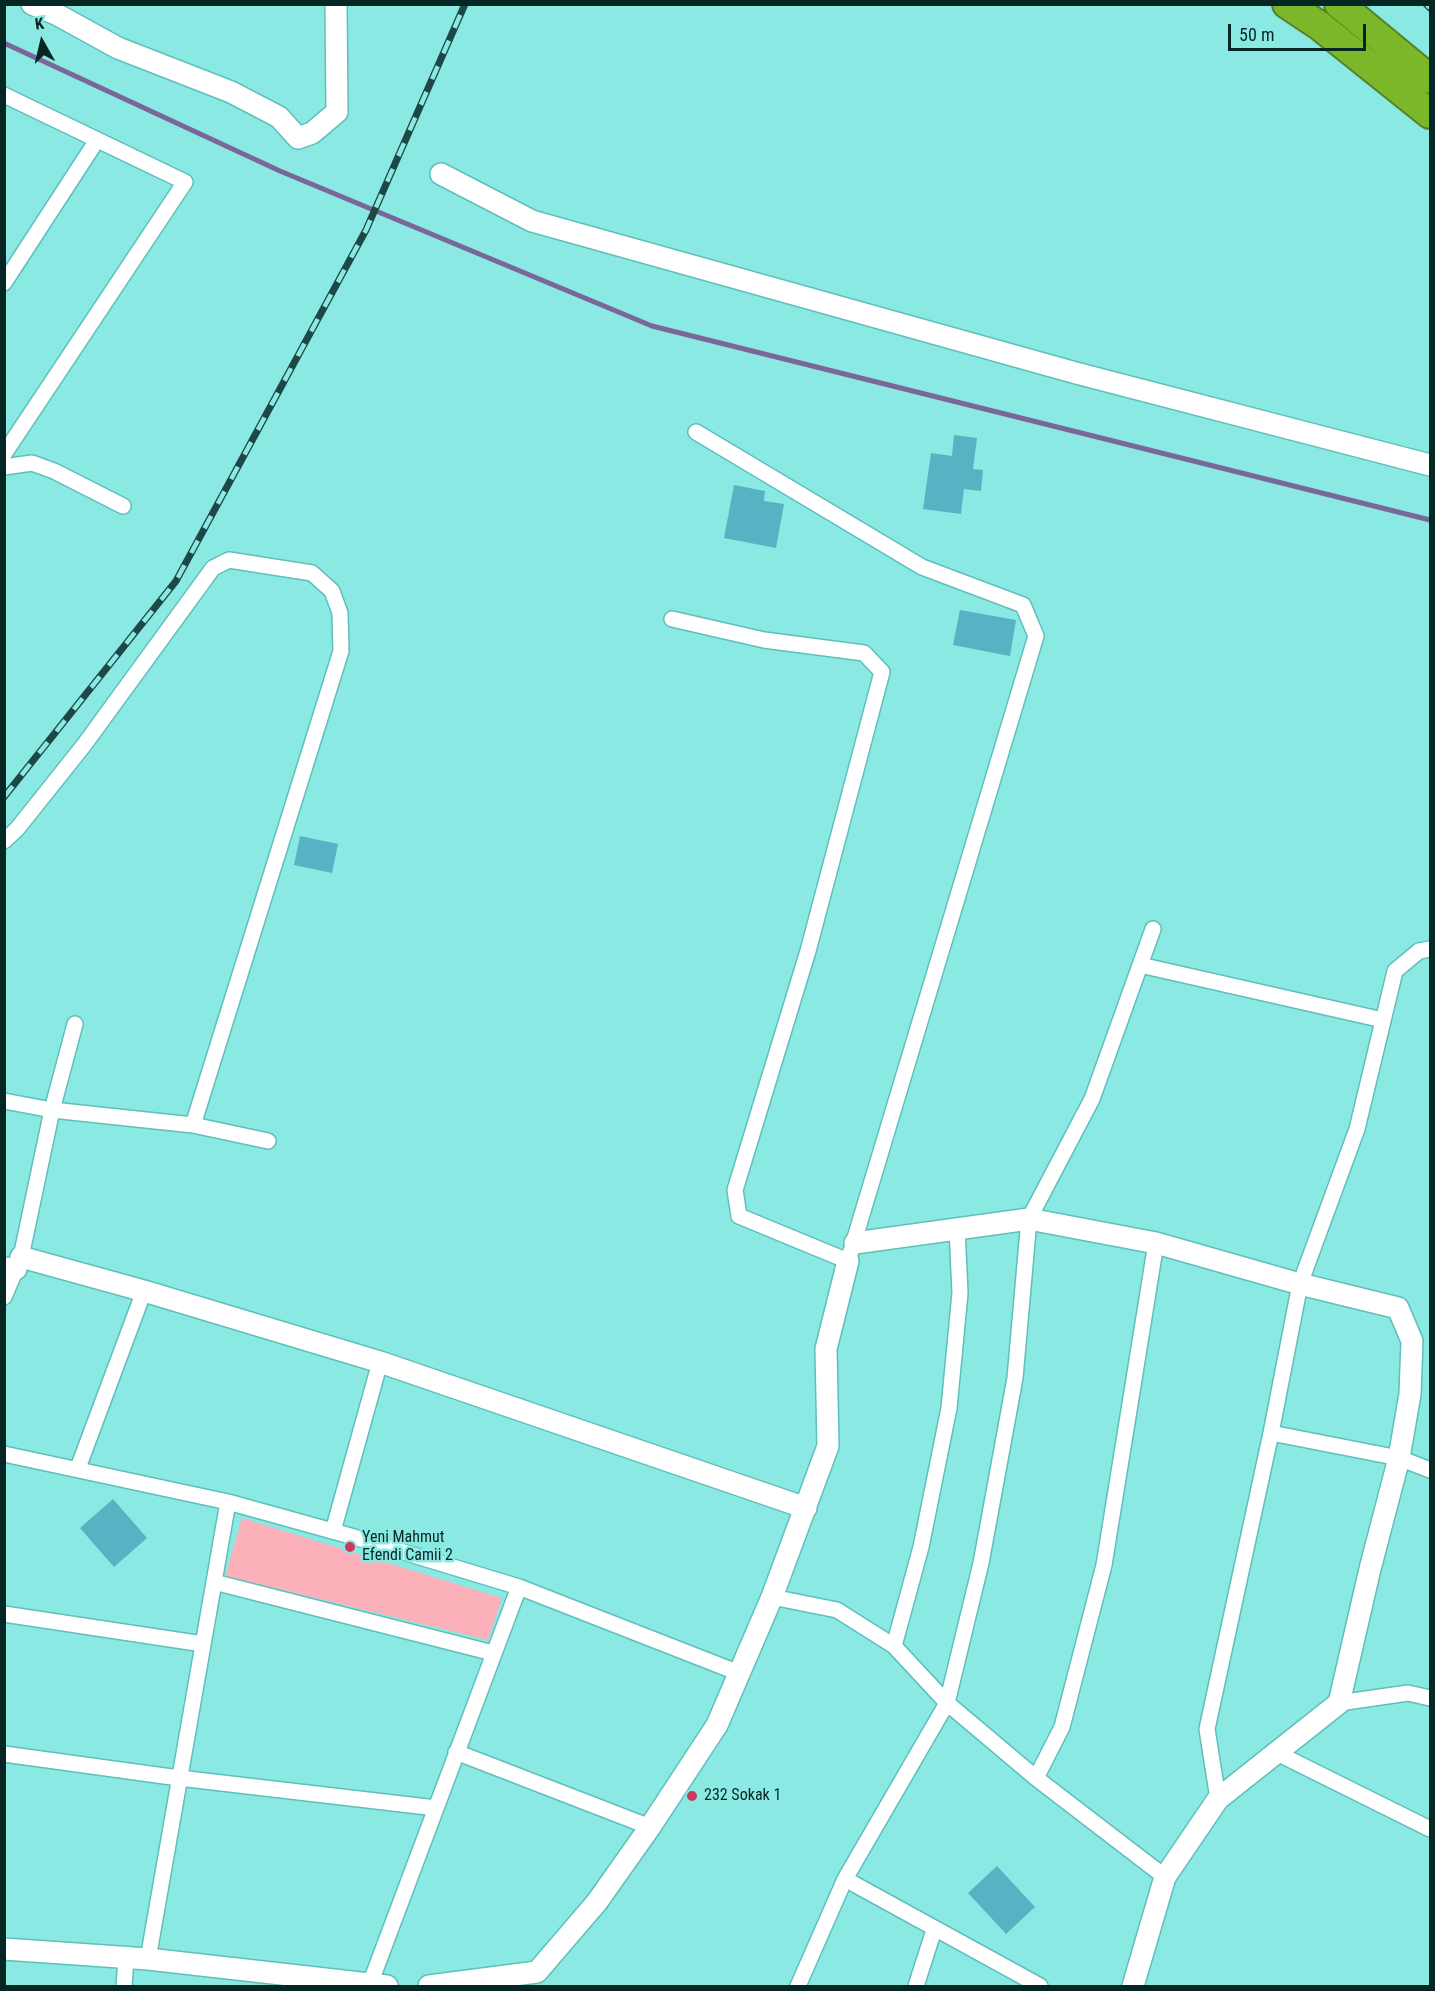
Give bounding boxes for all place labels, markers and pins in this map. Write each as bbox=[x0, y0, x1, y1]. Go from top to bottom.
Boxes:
place label: Yeni Mahmut Efendi Camii 2 bbox=[362, 1528, 453, 1566]
marker: Yeni Mahmut Efendi Camii 2 bbox=[343, 1540, 357, 1554]
place label: 232 Sokak 1 bbox=[704, 1786, 781, 1806]
marker: 232 Sokak 1 bbox=[685, 1789, 699, 1803]

